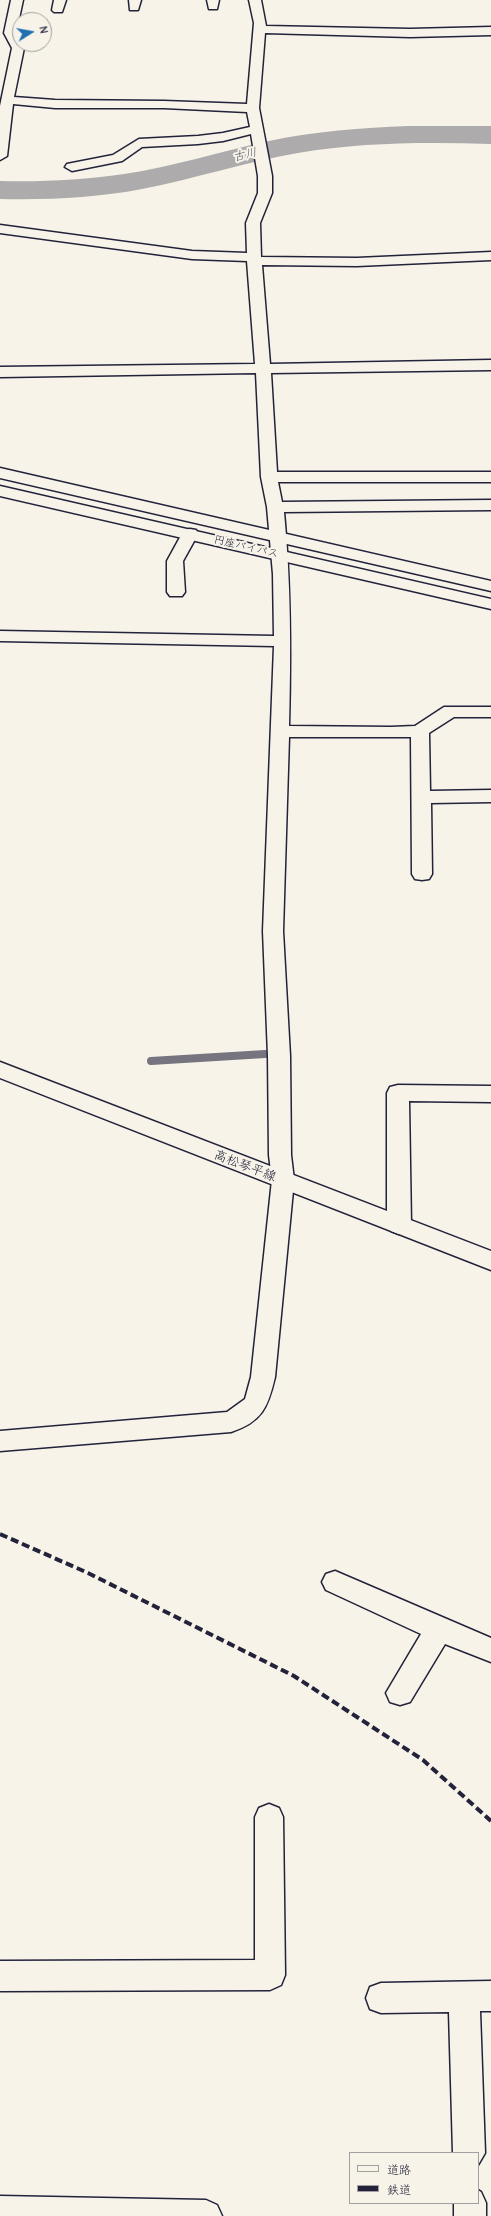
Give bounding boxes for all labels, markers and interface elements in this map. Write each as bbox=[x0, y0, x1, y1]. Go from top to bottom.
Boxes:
north arrow bbox=[12, 12, 52, 52]
text: N bbox=[36, 25, 50, 35]
water label: 古川 bbox=[232, 145, 258, 165]
street label: 円座バイパス bbox=[212, 533, 280, 561]
street label: 高松琴平線 bbox=[212, 1147, 278, 1185]
legend bbox=[349, 2152, 479, 2204]
text: 道路 bbox=[387, 2163, 411, 2177]
text: 鉄道 bbox=[387, 2183, 411, 2197]

